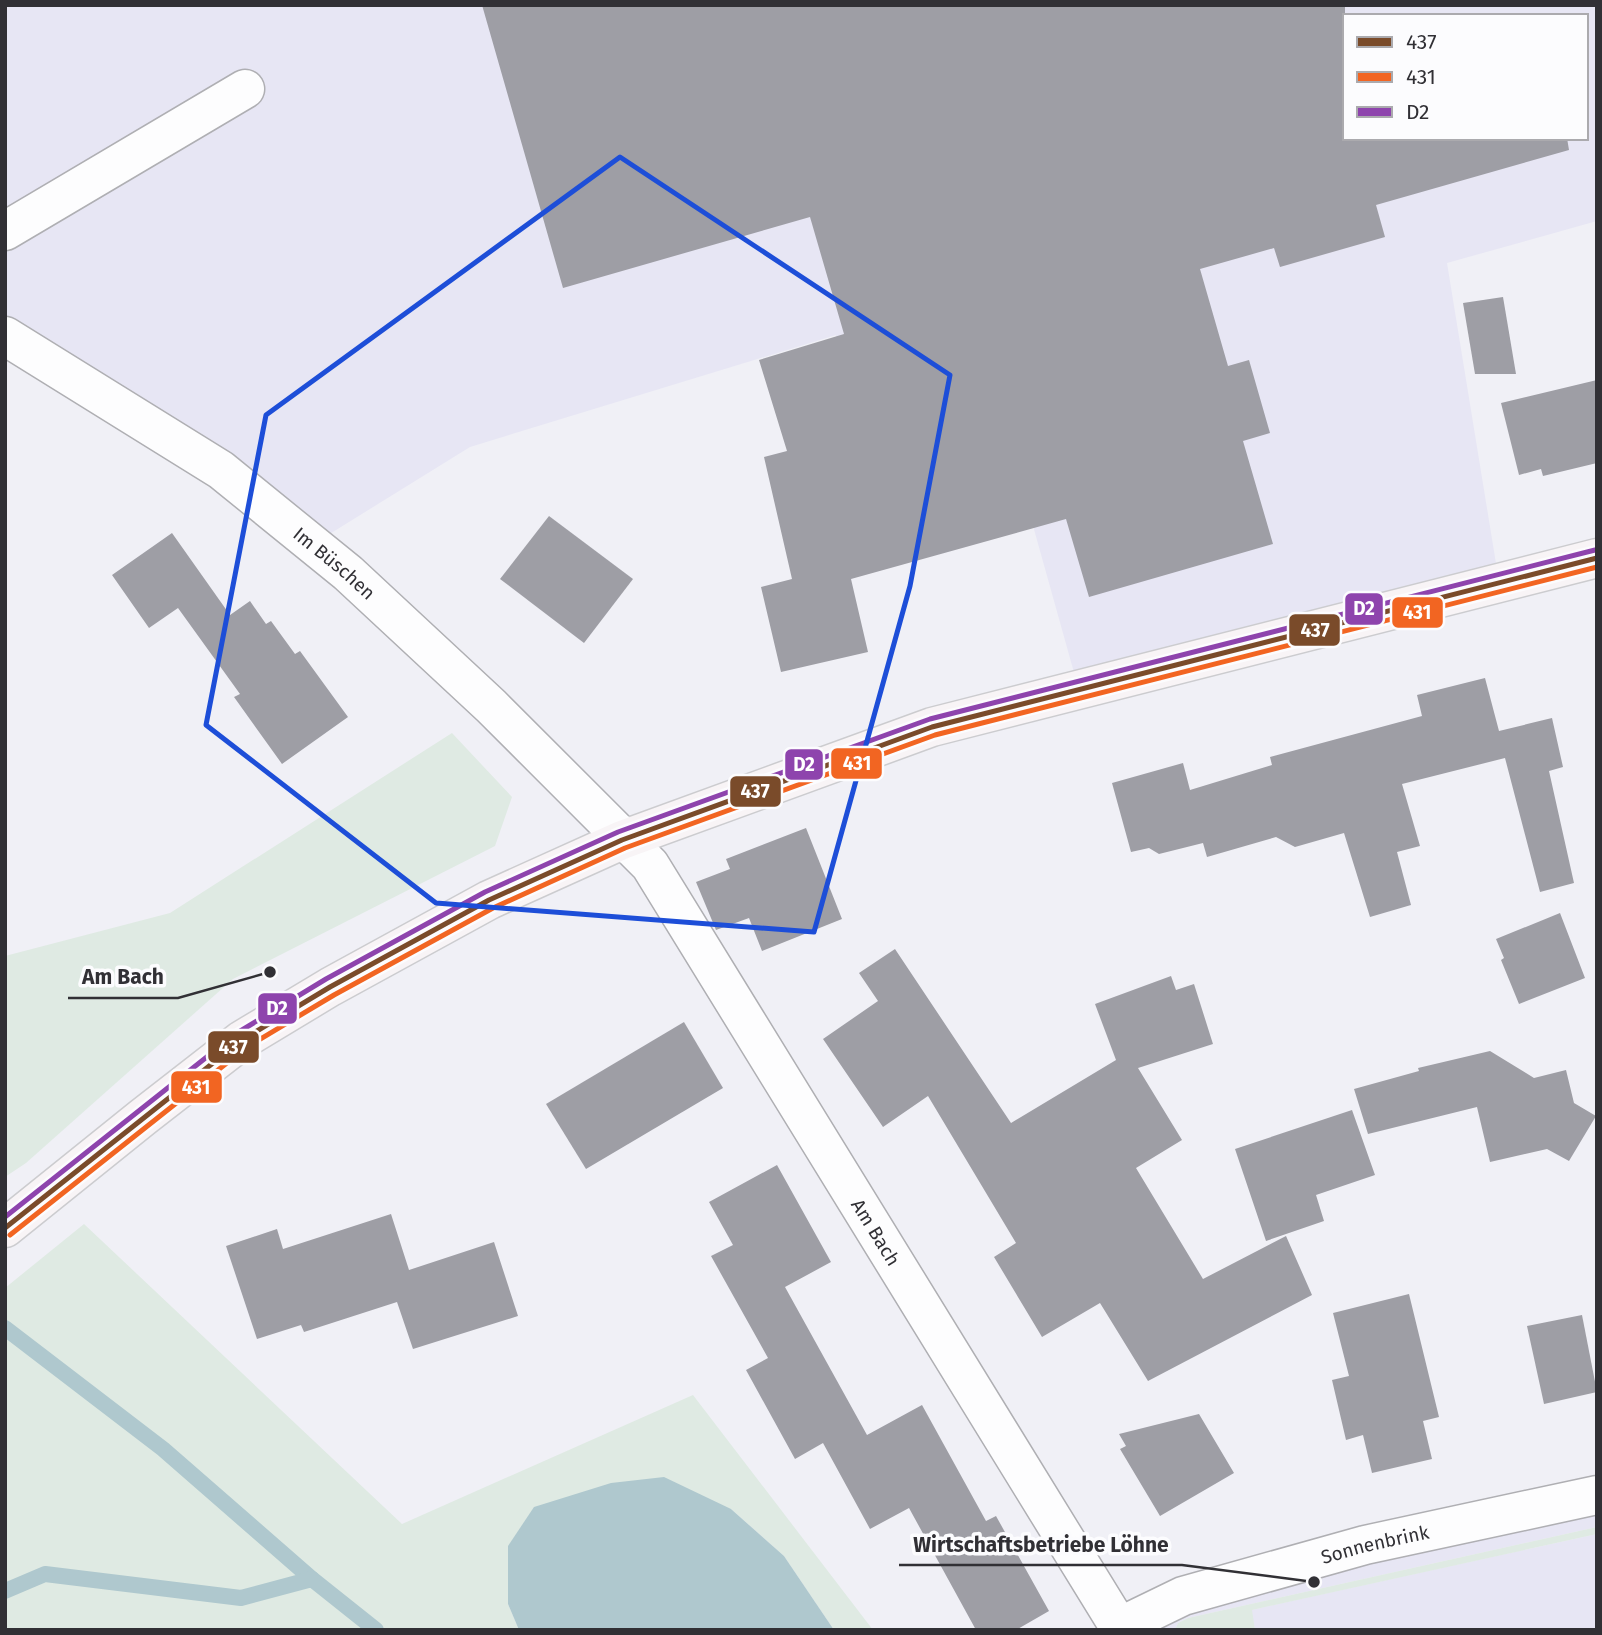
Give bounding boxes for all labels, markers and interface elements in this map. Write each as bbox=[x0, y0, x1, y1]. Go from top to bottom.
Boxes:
legend bbox=[1343, 14, 1588, 140]
text: 437 bbox=[1406, 29, 1437, 55]
text: 431 bbox=[1406, 64, 1436, 90]
text: D2 bbox=[1406, 99, 1429, 125]
street label: Im Büschen bbox=[289, 522, 380, 604]
line badge: D2 bbox=[1344, 592, 1384, 626]
line badge: 431 bbox=[1391, 596, 1444, 629]
text: D2 bbox=[1353, 597, 1375, 620]
text: 431 bbox=[1403, 601, 1431, 624]
line badge: 437 bbox=[1288, 613, 1341, 647]
text: 437 bbox=[1300, 619, 1330, 642]
line badge: 431 bbox=[830, 747, 883, 780]
line badge: D2 bbox=[784, 748, 824, 781]
text: 431 bbox=[843, 752, 871, 775]
text: D2 bbox=[793, 753, 815, 776]
line badge: 437 bbox=[729, 775, 782, 808]
text: 437 bbox=[740, 780, 770, 803]
callout: Am Bach bbox=[68, 956, 178, 998]
text: Am Bach bbox=[81, 964, 164, 990]
line badge: D2 bbox=[257, 992, 298, 1025]
text: D2 bbox=[266, 997, 288, 1020]
line badge: 437 bbox=[207, 1030, 260, 1064]
text: 437 bbox=[218, 1036, 248, 1059]
line badge: 431 bbox=[170, 1070, 223, 1104]
text: 431 bbox=[182, 1076, 210, 1099]
street label: Am Bach bbox=[847, 1194, 905, 1270]
street label: Sonnenbrink bbox=[1318, 1520, 1431, 1568]
callout: Wirtschaftsbetriebe Löhne bbox=[899, 1523, 1182, 1565]
text: Wirtschaftsbetriebe Löhne bbox=[913, 1532, 1169, 1558]

